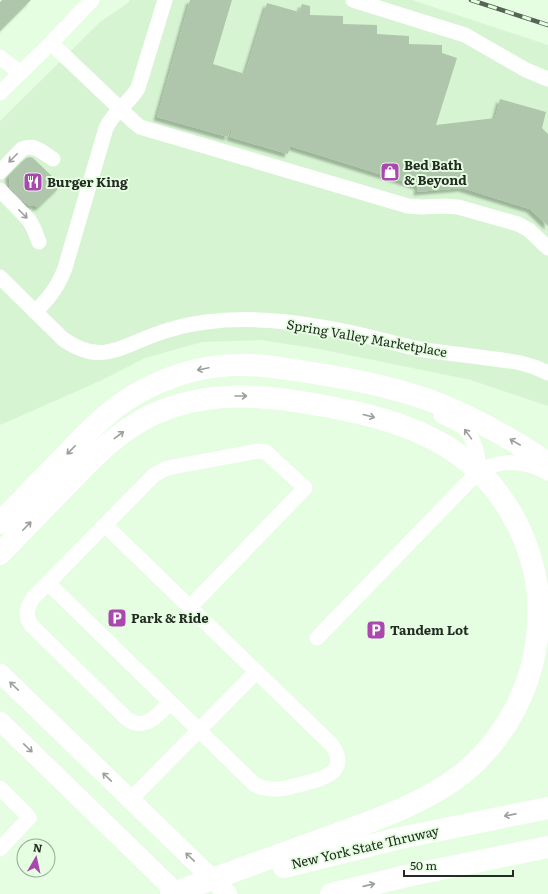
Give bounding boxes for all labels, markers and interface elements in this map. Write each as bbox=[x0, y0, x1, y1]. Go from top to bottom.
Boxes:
one-way arrow bbox=[8, 153, 18, 163]
place label: Bed Bath & Beyond bbox=[404, 155, 467, 189]
shop icon: Bed Bath & Beyond bbox=[379, 161, 401, 183]
restaurant icon: Burger King bbox=[22, 171, 44, 193]
place label: Burger King bbox=[47, 172, 128, 191]
one-way arrow bbox=[18, 209, 28, 219]
street label: Spring Valley Marketplace bbox=[285, 314, 449, 361]
one-way arrow bbox=[197, 366, 210, 374]
one-way arrow bbox=[234, 392, 247, 400]
one-way arrow bbox=[363, 412, 376, 420]
one-way arrow bbox=[464, 429, 472, 440]
one-way arrow bbox=[114, 431, 125, 439]
one-way arrow bbox=[510, 438, 521, 446]
one-way arrow bbox=[66, 445, 76, 455]
one-way arrow bbox=[22, 521, 32, 531]
parking icon: Park & Ride bbox=[106, 607, 128, 629]
place label: Park & Ride bbox=[131, 608, 209, 627]
parking icon: Tandem Lot bbox=[365, 619, 387, 641]
place label: Tandem Lot bbox=[390, 620, 469, 639]
one-way arrow bbox=[9, 681, 19, 691]
one-way arrow bbox=[23, 744, 33, 753]
one-way arrow bbox=[102, 772, 112, 782]
one-way arrow bbox=[504, 811, 517, 819]
street label: New York State Thruway bbox=[289, 820, 441, 873]
north arrow bbox=[16, 838, 56, 878]
text: N bbox=[32, 839, 44, 856]
one-way arrow bbox=[185, 852, 195, 862]
scale bar bbox=[404, 852, 513, 878]
text: 50 m bbox=[410, 856, 437, 874]
one-way arrow bbox=[362, 880, 375, 888]

